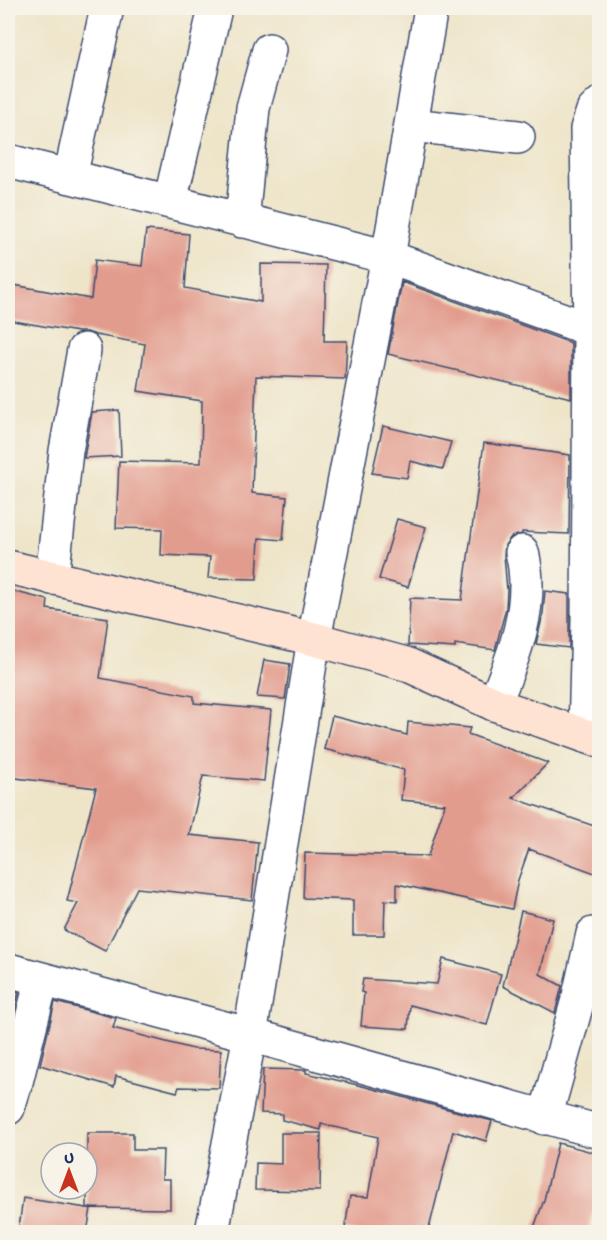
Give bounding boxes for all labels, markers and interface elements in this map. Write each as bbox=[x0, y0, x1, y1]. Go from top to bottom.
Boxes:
north arrow bbox=[39, 1141, 99, 1201]
text: U bbox=[64, 1150, 74, 1169]

